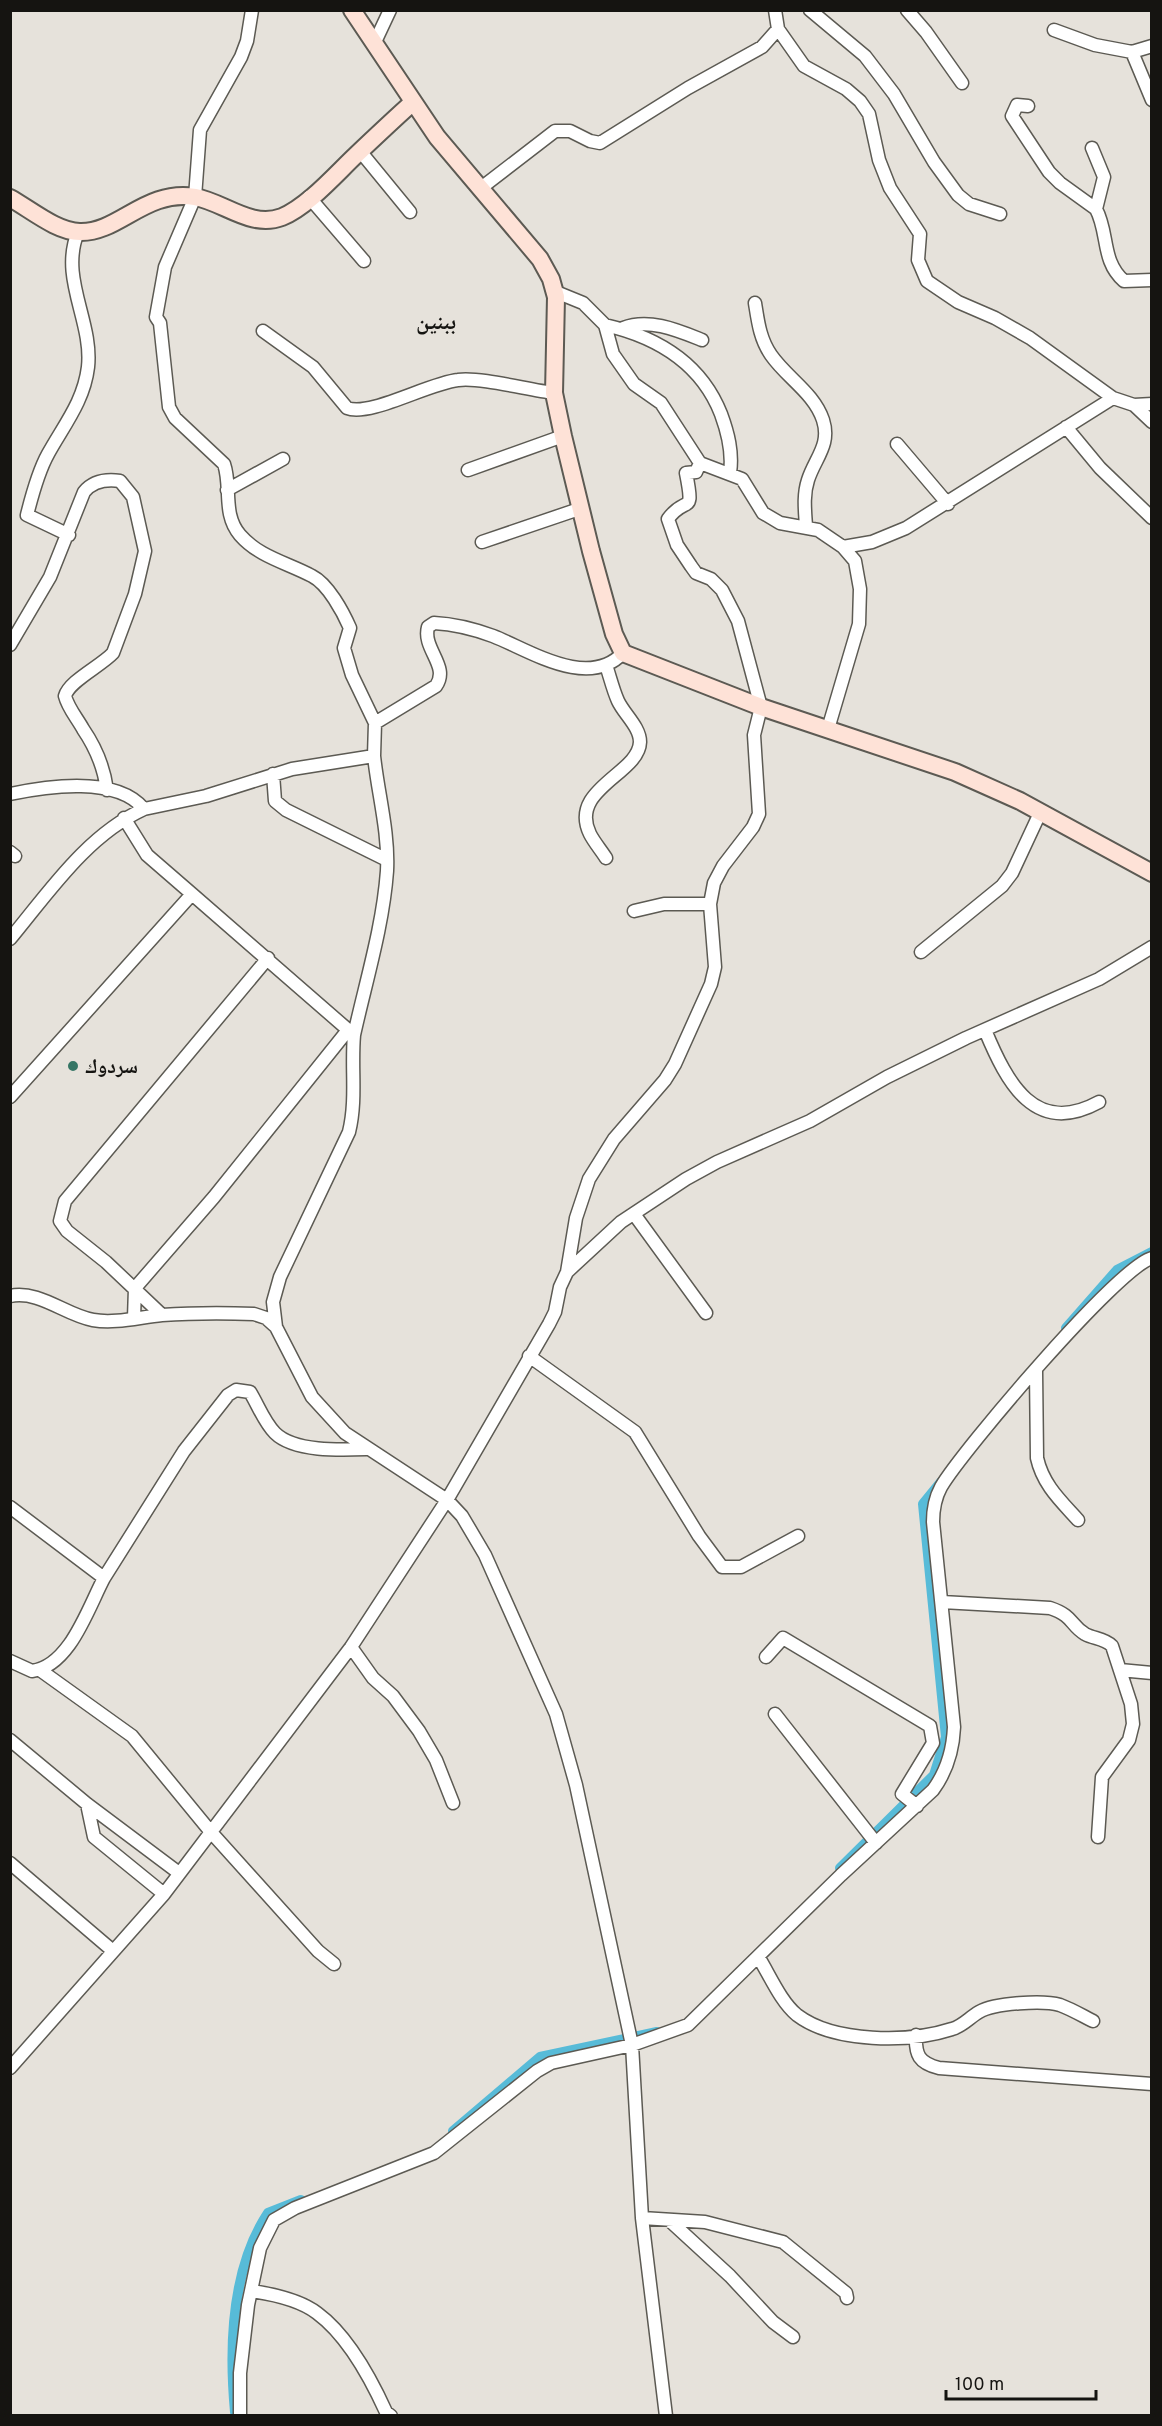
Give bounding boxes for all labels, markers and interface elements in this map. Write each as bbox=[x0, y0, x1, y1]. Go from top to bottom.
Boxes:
district label: ببنين bbox=[416, 310, 456, 337]
place label: سردوك bbox=[85, 1055, 138, 1081]
marker: سردوك bbox=[66, 1059, 80, 1073]
scale bar bbox=[946, 2363, 1096, 2401]
text: 100 m bbox=[955, 2374, 1004, 2397]

